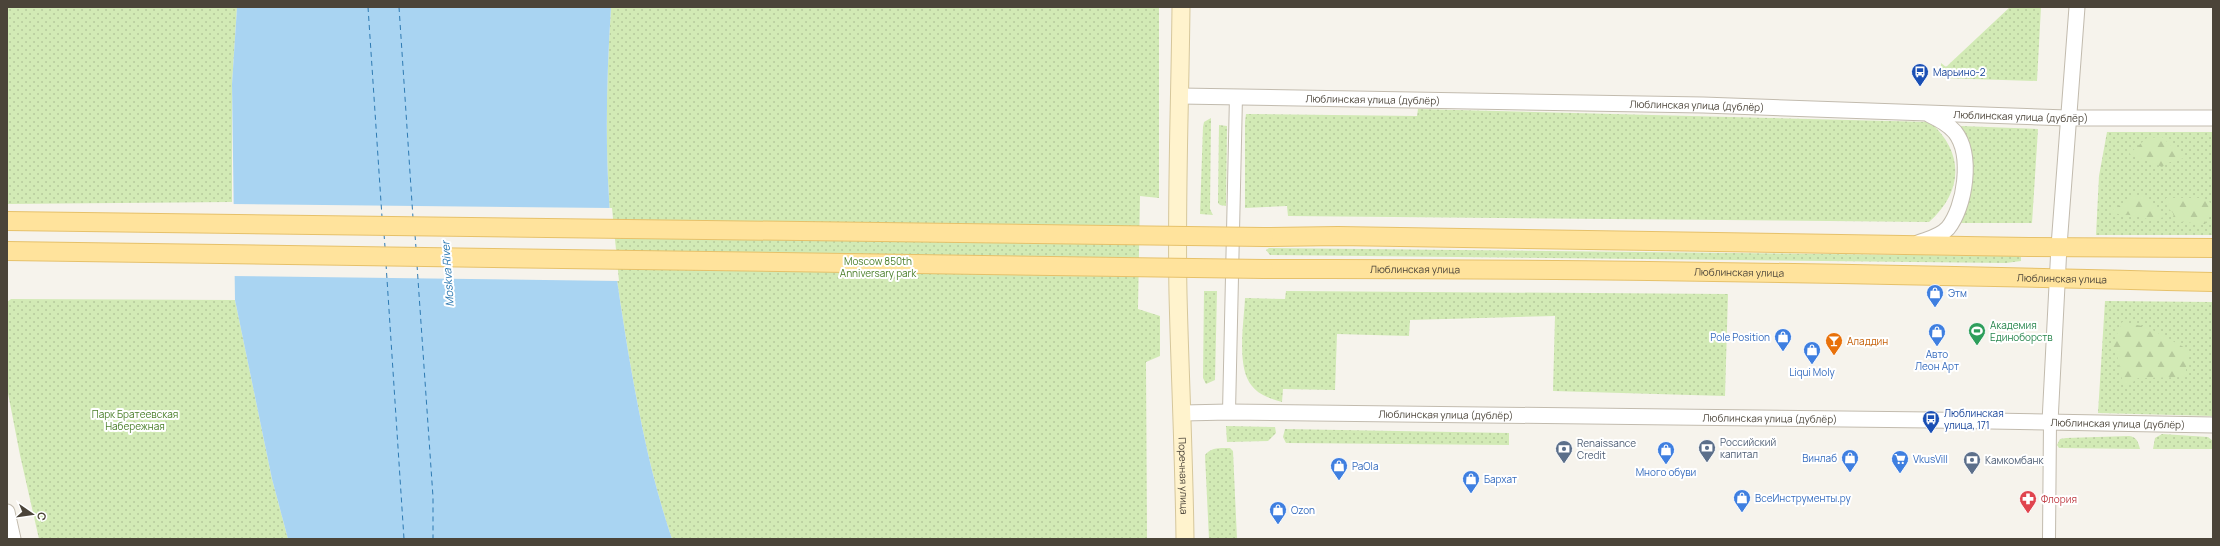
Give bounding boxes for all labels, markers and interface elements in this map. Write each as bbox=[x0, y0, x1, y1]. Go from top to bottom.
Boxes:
bus stop icon: Марьино-2 bbox=[1910, 62, 1930, 87]
place label: Марьино-2 bbox=[1933, 65, 1986, 79]
street label: Люблинская улица (дублёр) bbox=[1305, 91, 1441, 107]
street label: Люблинская улица (дублёр) bbox=[1629, 97, 1765, 114]
street label: Люблинская улица (дублёр) bbox=[1953, 107, 2088, 125]
water label: Moskva River bbox=[437, 239, 457, 307]
park label: Moscow 850th Anniversary park bbox=[840, 254, 917, 280]
street label: Люблинская улица bbox=[1370, 262, 1460, 276]
street label: Люблинская улица bbox=[1694, 264, 1784, 280]
street label: Люблинская улица bbox=[2017, 270, 2107, 286]
shop icon: Этм bbox=[1925, 283, 1945, 308]
place label: Этм bbox=[1948, 286, 1967, 300]
place label: Академия Единоборств bbox=[1990, 318, 2053, 344]
sports icon: Академия Единоборств bbox=[1967, 321, 1987, 346]
shop icon: Авто Леон Арт bbox=[1927, 322, 1947, 347]
shop icon: Pole Position bbox=[1773, 327, 1793, 352]
place label: Pole Position bbox=[1710, 330, 1770, 344]
bar icon: Аладдин bbox=[1824, 331, 1844, 356]
place label: Аладдин bbox=[1847, 334, 1888, 348]
shop icon: Liqui Moly bbox=[1802, 340, 1822, 365]
place label: Авто Леон Арт bbox=[1915, 347, 1959, 373]
place label: Liqui Moly bbox=[1789, 365, 1836, 379]
place label: Люблинская улица, 171 bbox=[1944, 406, 2004, 432]
park label: Парк Братеевская Набережная bbox=[92, 407, 178, 433]
street label: Люблинская улица (дублёр) bbox=[1378, 407, 1514, 422]
bus stop icon: Люблинская улица, 171 bbox=[1921, 409, 1941, 434]
street label: Люблинская улица (дублёр) bbox=[1702, 410, 1837, 426]
street label: Люблинская улица (дублёр) bbox=[2050, 415, 2185, 432]
place label: Российский капитал bbox=[1720, 435, 1776, 461]
place label: Renaissance Credit bbox=[1577, 436, 1636, 462]
street label: Поречная улица bbox=[1176, 437, 1192, 515]
bank icon: Российский капитал bbox=[1697, 438, 1717, 463]
bank icon: Renaissance Credit bbox=[1554, 439, 1574, 464]
shop icon: Много обуви bbox=[1656, 440, 1676, 465]
shop icon: Винлаб bbox=[1840, 448, 1860, 473]
supermarket icon: VkusVill bbox=[1890, 449, 1910, 474]
bank icon: Камкомбанк bbox=[1962, 450, 1982, 475]
place label: Винлаб bbox=[1802, 451, 1837, 465]
place label: VkusVill bbox=[1913, 452, 1948, 466]
place label: Камкомбанк bbox=[1985, 453, 2044, 467]
shop icon: PaOla bbox=[1329, 456, 1349, 481]
place label: PaOla bbox=[1352, 459, 1379, 473]
place label: Много обуви bbox=[1636, 465, 1696, 479]
shop icon: Бархат bbox=[1461, 469, 1481, 494]
place label: Бархат bbox=[1484, 472, 1517, 486]
shop icon: ВсеИнструменты.ру bbox=[1732, 488, 1752, 513]
pharmacy icon: Флория bbox=[2018, 489, 2038, 514]
place label: ВсеИнструменты.ру bbox=[1755, 491, 1851, 505]
place label: Флория bbox=[2041, 492, 2077, 506]
north arrow bbox=[12, 494, 52, 534]
shop icon: Ozon bbox=[1268, 500, 1288, 525]
place label: Ozon bbox=[1291, 503, 1315, 517]
text: С bbox=[34, 511, 50, 522]

